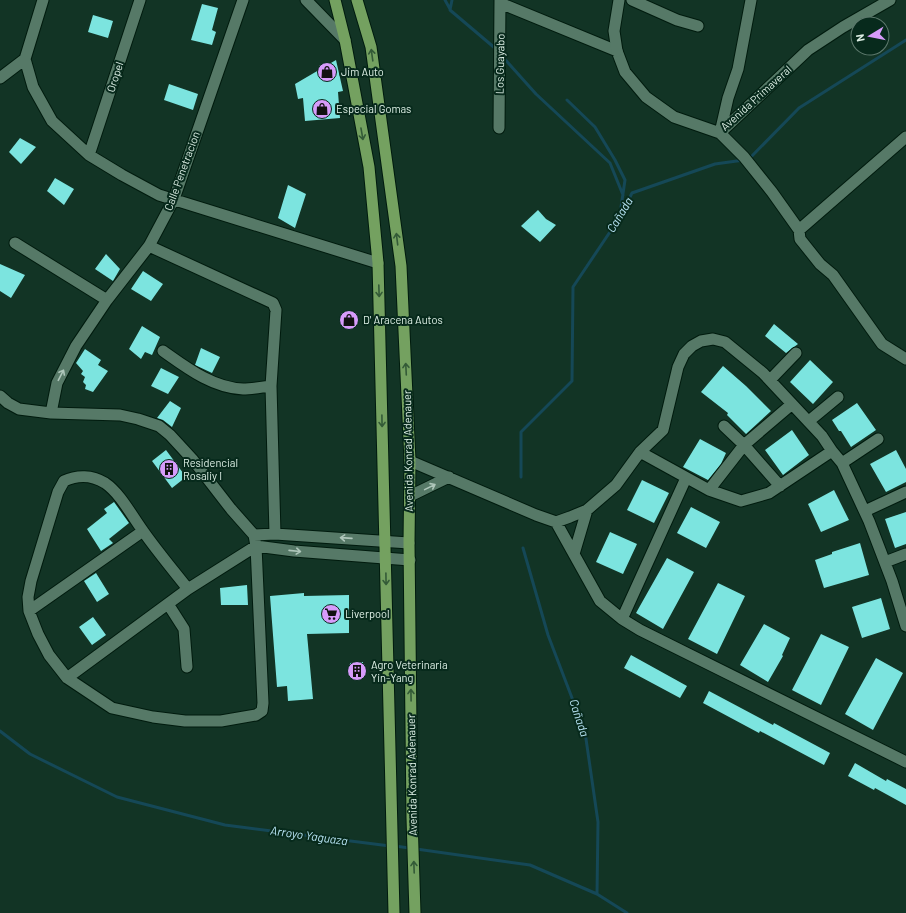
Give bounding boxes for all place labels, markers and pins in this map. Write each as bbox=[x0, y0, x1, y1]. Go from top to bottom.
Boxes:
shop icon: Jim Auto bbox=[316, 61, 338, 83]
place label: Jim Auto bbox=[341, 65, 384, 78]
shop icon: Especial Gomas bbox=[311, 98, 333, 120]
place label: Especial Gomas bbox=[336, 102, 411, 115]
shop icon: D' Aracena Autos bbox=[338, 309, 360, 331]
place label: D' Aracena Autos bbox=[363, 313, 443, 326]
place label: Residencial Rosaliy I bbox=[183, 456, 238, 482]
building icon: Residencial Rosaliy I bbox=[158, 458, 180, 480]
supermarket icon: Liverpool bbox=[320, 603, 342, 625]
place label: Liverpool bbox=[345, 607, 389, 620]
place label: Agro Veterinaria Yin-Yang bbox=[371, 658, 448, 684]
building icon: Agro Veterinaria Yin-Yang bbox=[346, 660, 368, 682]

